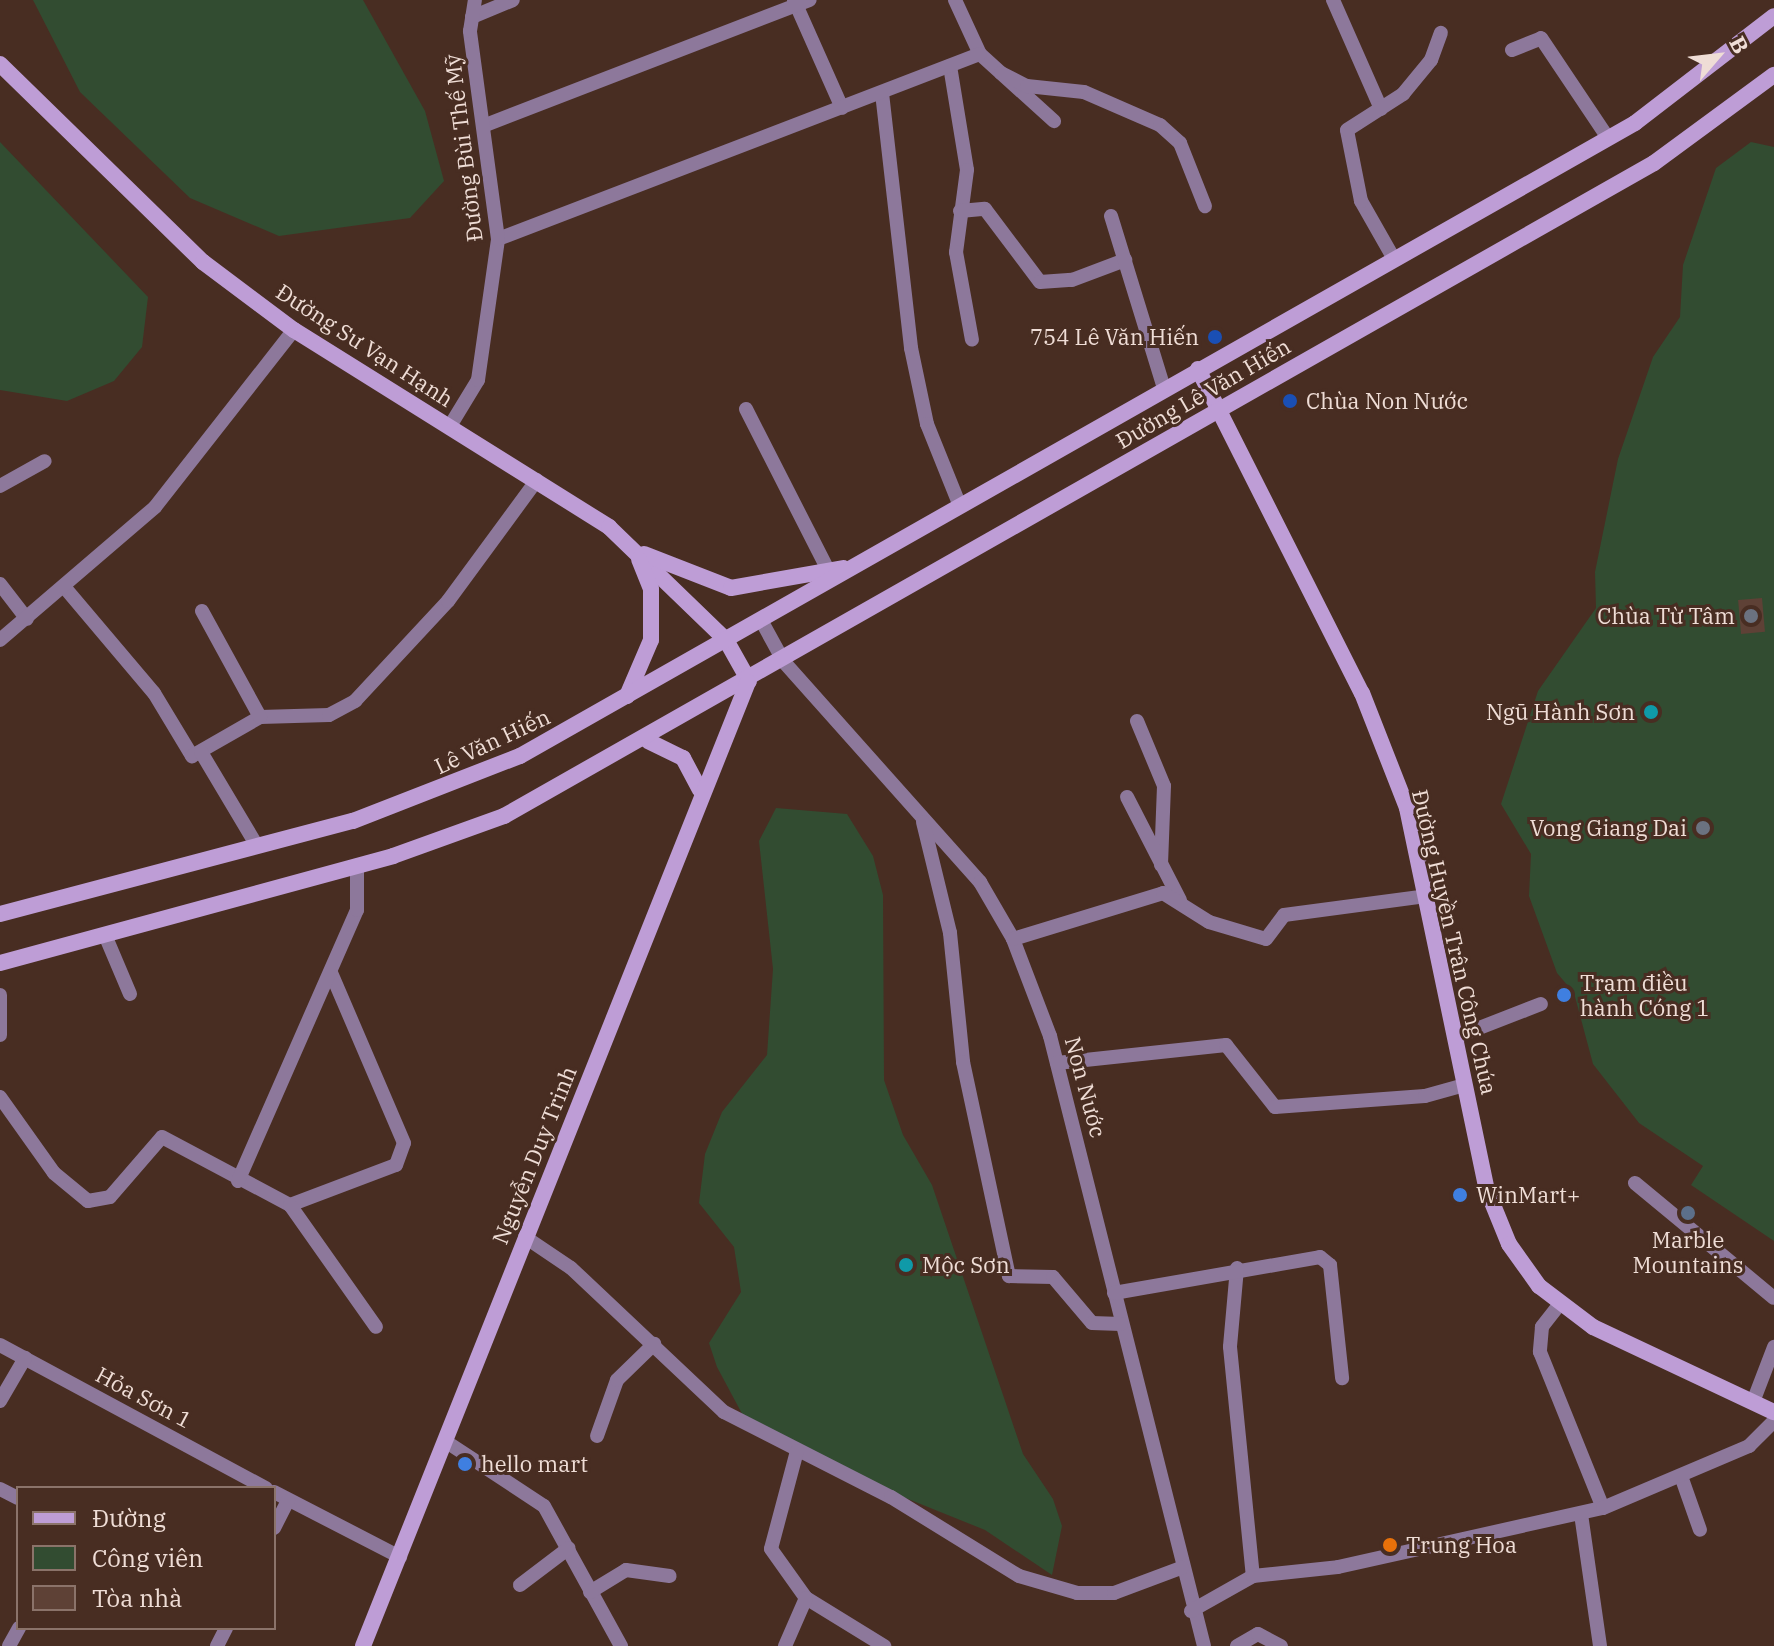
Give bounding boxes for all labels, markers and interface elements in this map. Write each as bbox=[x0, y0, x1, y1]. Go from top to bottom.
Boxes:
north arrow bbox=[1678, 16, 1758, 96]
text: B bbox=[1723, 31, 1756, 58]
street label: Đường Bùi Thế Mỹ bbox=[438, 53, 488, 243]
street label: Đường Sư Vạn Hạnh bbox=[272, 278, 458, 412]
place label: 754 Lê Văn Hiến bbox=[1030, 324, 1199, 350]
marker: 754 Lê Văn Hiến bbox=[1206, 328, 1224, 346]
street label: Đường Lê Văn Hiến bbox=[1111, 332, 1295, 454]
place label: Chùa Non Nước bbox=[1306, 388, 1468, 414]
marker: Chùa Non Nước bbox=[1281, 392, 1299, 410]
place label: Chùa Từ Tâm bbox=[1597, 603, 1735, 629]
marker: Chùa Từ Tâm bbox=[1742, 607, 1760, 625]
place label: Ngũ Hành Sơn bbox=[1486, 699, 1635, 725]
street label: Lê Văn Hiến bbox=[430, 703, 554, 779]
marker: Ngũ Hành Sơn bbox=[1642, 703, 1660, 721]
street label: Đường Huyền Trân Công Chúa bbox=[1407, 787, 1503, 1097]
place label: Vong Giang Dai bbox=[1530, 815, 1687, 841]
marker: Vong Giang Dai bbox=[1694, 819, 1712, 837]
place label: Trạm điều hành Cóng 1 bbox=[1580, 969, 1709, 1020]
marker: Trạm điều hành Cóng 1 bbox=[1555, 986, 1573, 1004]
street label: Non Nước bbox=[1060, 1034, 1112, 1140]
street label: Nguyễn Duy Trinh bbox=[486, 1062, 582, 1248]
place label: WinMart+ bbox=[1476, 1182, 1580, 1208]
marker: WinMart+ bbox=[1451, 1186, 1469, 1204]
marker: Marble Mountains bbox=[1679, 1204, 1697, 1222]
place label: Marble Mountains bbox=[1633, 1226, 1743, 1278]
place label: Mộc Sơn bbox=[922, 1252, 1010, 1278]
marker: Mộc Sơn bbox=[897, 1256, 915, 1274]
street label: Hỏa Sơn 1 bbox=[92, 1361, 196, 1433]
place label: hello mart bbox=[481, 1451, 588, 1477]
marker: hello mart bbox=[456, 1455, 474, 1473]
legend bbox=[16, 1486, 276, 1630]
text: Đường bbox=[92, 1502, 166, 1534]
place label: Trung Hoa bbox=[1406, 1532, 1517, 1558]
marker: Trung Hoa bbox=[1381, 1536, 1399, 1554]
text: Công viên bbox=[92, 1542, 203, 1574]
text: Tòa nhà bbox=[92, 1582, 182, 1614]

